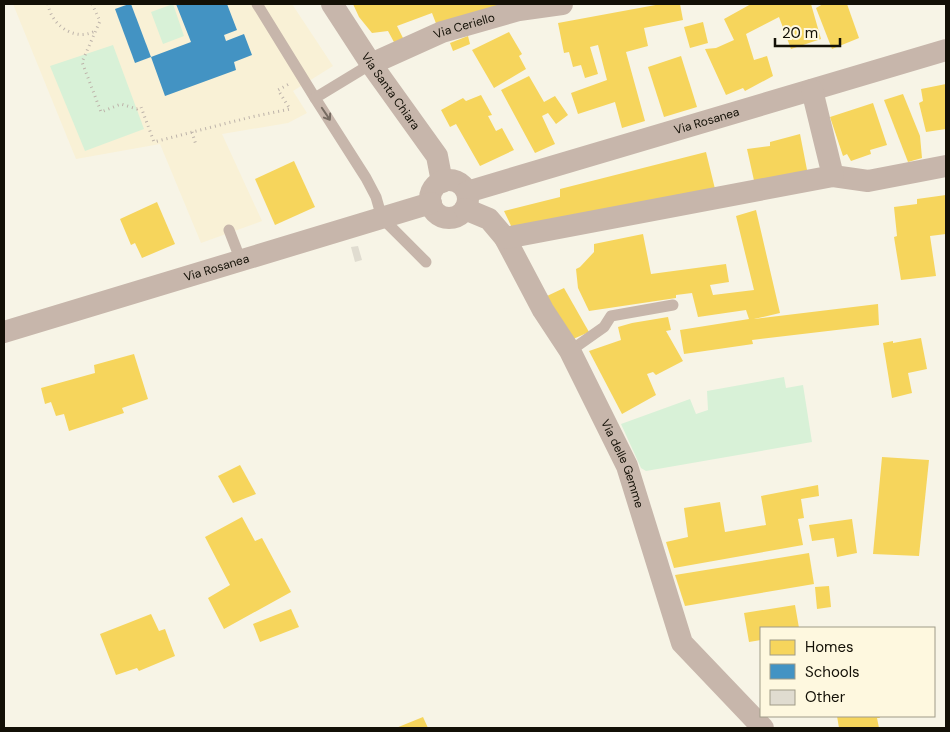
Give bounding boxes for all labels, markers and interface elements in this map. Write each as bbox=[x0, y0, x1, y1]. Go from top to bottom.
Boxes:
street label: Via Ceriello bbox=[431, 9, 497, 43]
scale bar bbox=[775, 15, 840, 47]
text: 20 m bbox=[782, 23, 818, 43]
street label: Via Santa Chiara bbox=[358, 49, 424, 133]
street label: Via Rosanea bbox=[672, 104, 741, 138]
one-way arrow bbox=[320, 107, 331, 121]
street label: Via Rosanea bbox=[182, 250, 251, 285]
street label: Via delle Gemme bbox=[597, 417, 648, 510]
legend bbox=[760, 627, 935, 717]
text: Homes bbox=[805, 637, 854, 657]
text: Schools bbox=[805, 662, 860, 682]
text: Other bbox=[805, 687, 846, 707]

